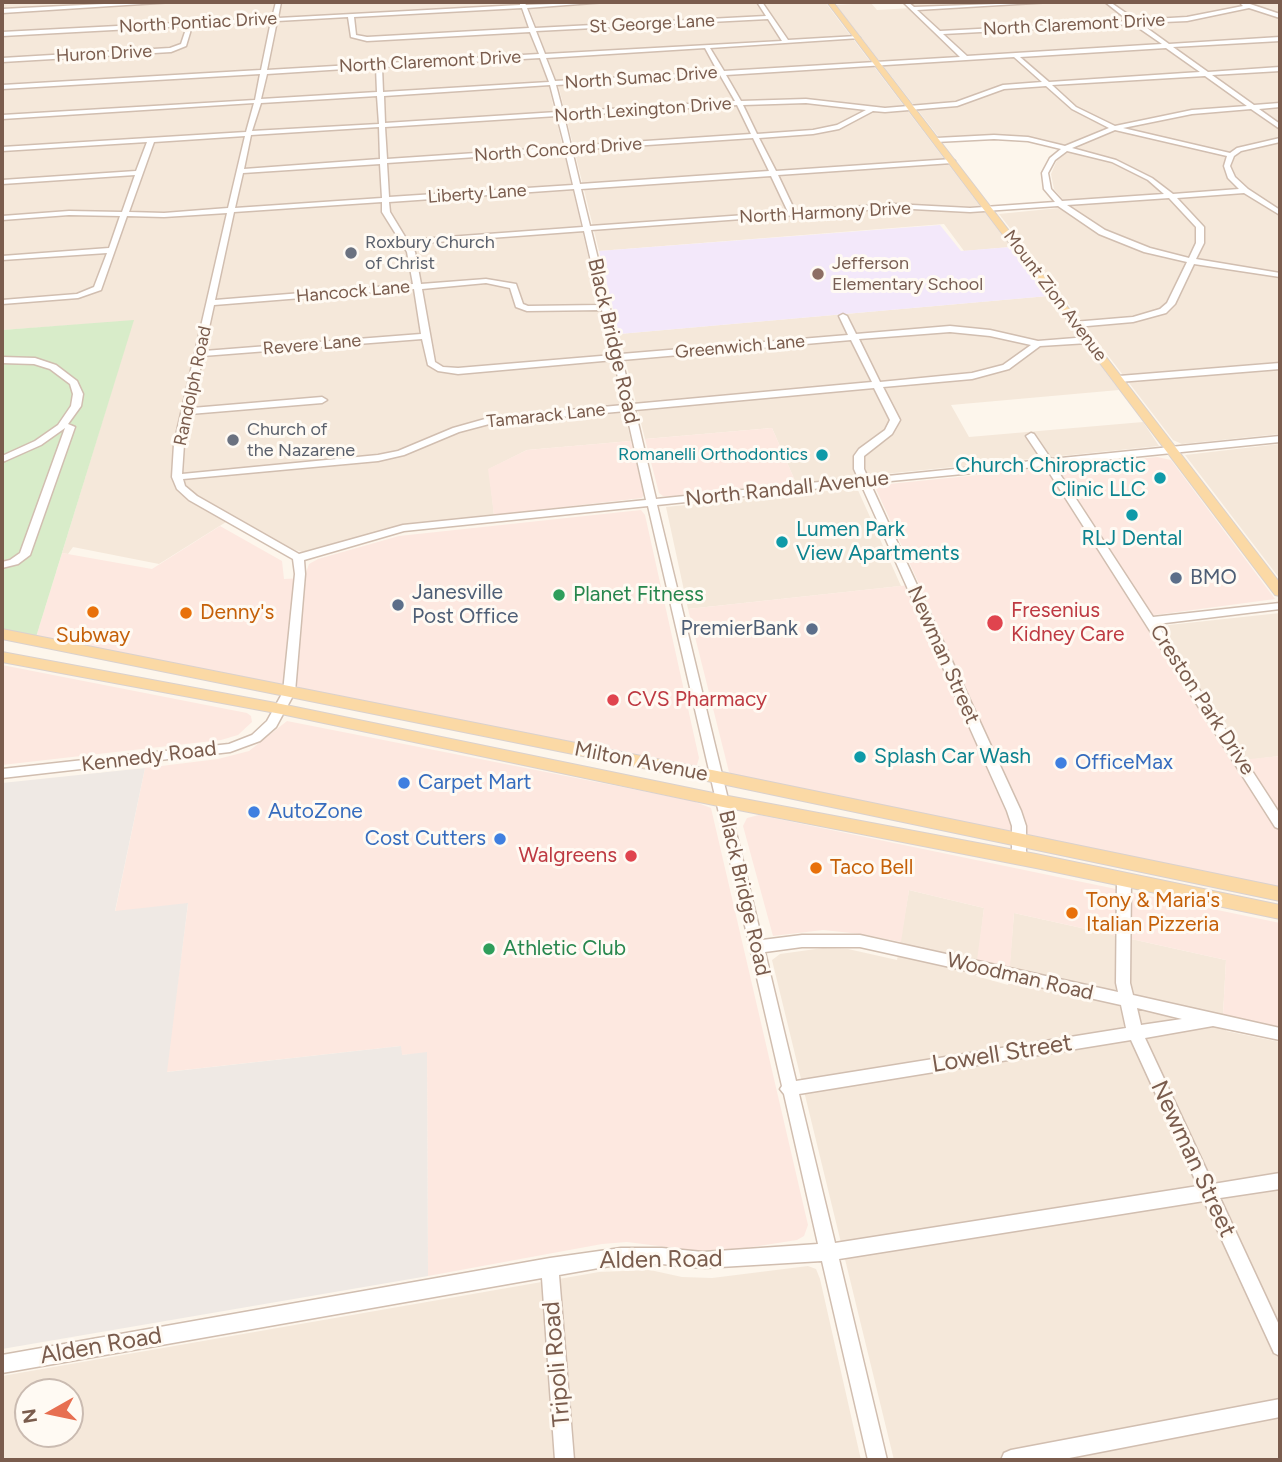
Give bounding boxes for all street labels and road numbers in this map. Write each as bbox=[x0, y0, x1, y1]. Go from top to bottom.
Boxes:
street label: North Pontiac Drive bbox=[118, 8, 278, 38]
street label: North Claremont Drive bbox=[982, 9, 1166, 41]
street label: St George Lane bbox=[589, 10, 715, 38]
street label: Huron Drive bbox=[55, 41, 153, 67]
street label: North Claremont Drive bbox=[338, 46, 522, 78]
street label: North Sumac Drive bbox=[564, 62, 718, 94]
street label: North Lexington Drive bbox=[554, 93, 732, 127]
street label: North Concord Drive bbox=[473, 133, 643, 167]
street label: Liberty Lane bbox=[427, 180, 527, 208]
street label: North Harmony Drive bbox=[739, 198, 911, 228]
street label: Mount Zion Avenue bbox=[999, 226, 1111, 366]
street label: Black Bridge Road bbox=[582, 256, 644, 426]
street label: Hancock Lane bbox=[295, 276, 411, 308]
street label: Randolph Road bbox=[170, 324, 216, 448]
street label: Revere Lane bbox=[262, 330, 362, 360]
street label: Greenwich Lane bbox=[674, 331, 806, 363]
street label: Tamarack Lane bbox=[486, 399, 606, 433]
street label: North Randall Avenue bbox=[684, 466, 890, 512]
street label: Newman Street bbox=[901, 582, 985, 728]
street label: Creston Park Drive bbox=[1144, 620, 1260, 780]
street label: Kennedy Road bbox=[80, 736, 218, 778]
street label: Milton Avenue bbox=[572, 737, 710, 787]
street label: Black Bridge Road bbox=[713, 808, 775, 978]
street label: Woodman Road bbox=[944, 948, 1096, 1006]
street label: Lowell Street bbox=[930, 1029, 1074, 1079]
street label: Newman Street bbox=[1144, 1076, 1242, 1242]
street label: Alden Road bbox=[599, 1245, 723, 1275]
street label: Tripoli Road bbox=[537, 1300, 577, 1428]
street label: Alden Road bbox=[38, 1321, 164, 1371]

